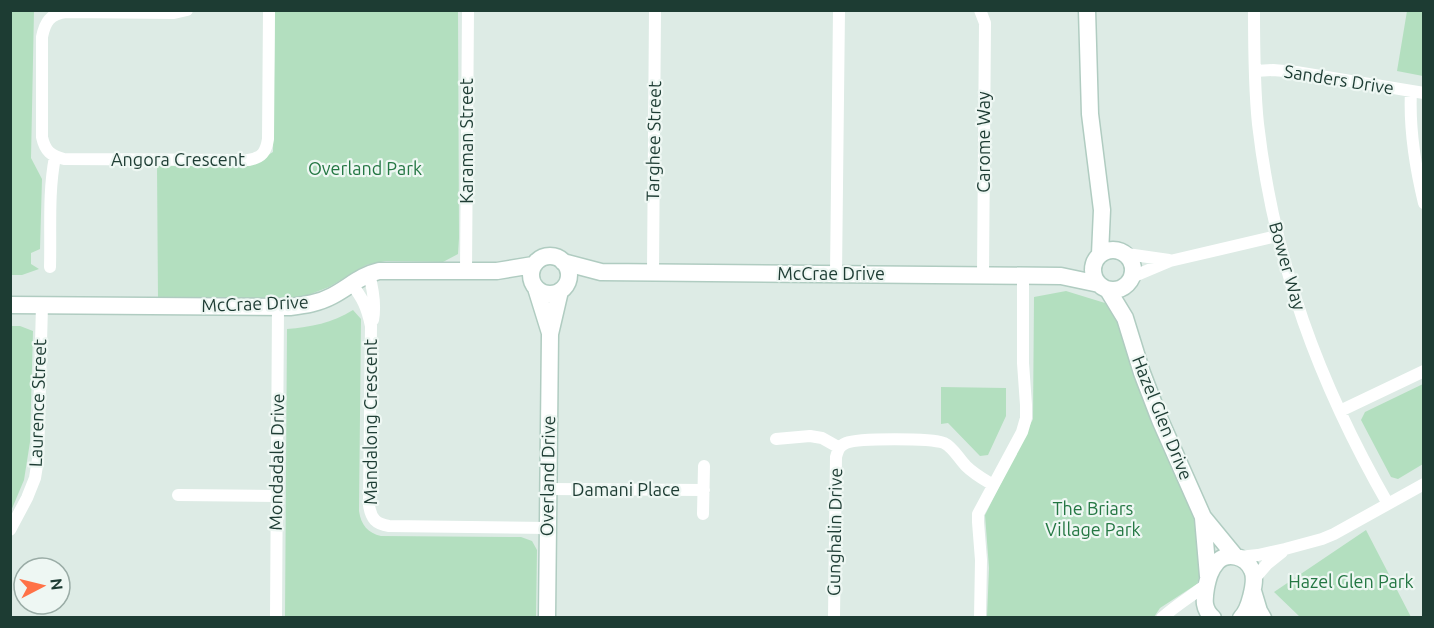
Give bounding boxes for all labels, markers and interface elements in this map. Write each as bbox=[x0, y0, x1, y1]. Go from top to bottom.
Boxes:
street label: Sanders Drive bbox=[1283, 60, 1395, 98]
street label: Karaman Street bbox=[456, 78, 476, 204]
street label: Targhee Street bbox=[642, 81, 664, 201]
street label: Carome Way bbox=[973, 91, 993, 193]
street label: Angora Crescent bbox=[111, 149, 245, 169]
park label: Overland Park bbox=[308, 158, 422, 178]
street label: Bower Way bbox=[1266, 219, 1310, 313]
street label: McCrae Drive bbox=[777, 263, 885, 283]
street label: McCrae Drive bbox=[201, 291, 309, 315]
street label: Laurence Street bbox=[25, 338, 49, 467]
street label: Mandalong Crescent bbox=[360, 339, 380, 505]
street label: Hazel Glen Drive bbox=[1129, 353, 1197, 483]
street label: Mondadale Drive bbox=[265, 393, 287, 531]
street label: Overland Drive bbox=[536, 415, 558, 537]
street label: Gunghalin Drive bbox=[823, 468, 845, 596]
street label: Damani Place bbox=[572, 479, 680, 499]
park label: The Briars Village Park bbox=[1045, 498, 1141, 539]
north arrow bbox=[12, 556, 72, 616]
park label: Hazel Glen Park bbox=[1288, 571, 1414, 591]
text: N bbox=[47, 577, 67, 591]

